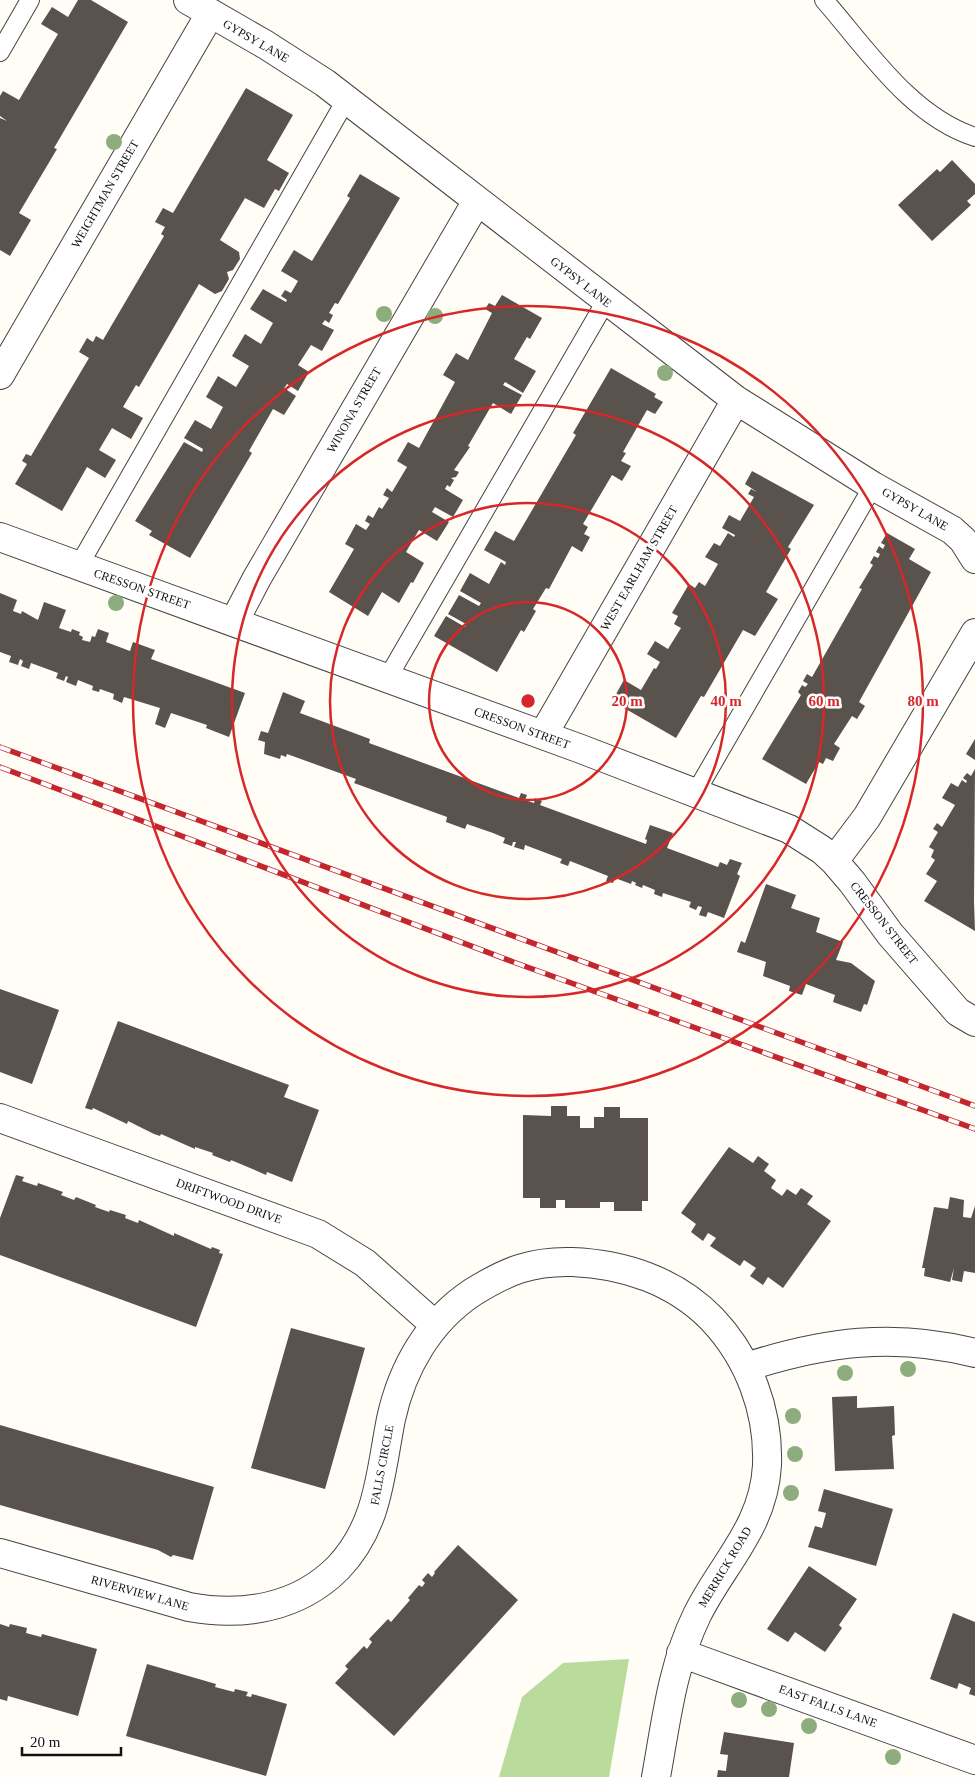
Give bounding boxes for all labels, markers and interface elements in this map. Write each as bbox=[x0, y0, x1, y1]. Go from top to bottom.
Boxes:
street label: GYPSY LANE bbox=[220, 16, 292, 66]
street label: WEIGHTMAN STREET bbox=[68, 137, 142, 250]
street label: GYPSY LANE bbox=[548, 254, 614, 310]
street label: WINONA STREET bbox=[324, 364, 384, 455]
street label: GYPSY LANE bbox=[879, 484, 951, 534]
street label: WEST EARLHAM STREET bbox=[597, 503, 681, 633]
street label: CRESSON STREET bbox=[92, 566, 193, 612]
centre of rings bbox=[519, 692, 537, 710]
text: 20 m bbox=[611, 693, 643, 709]
text: 40 m bbox=[710, 693, 742, 709]
text: 60 m bbox=[808, 693, 840, 709]
text: 80 m bbox=[907, 693, 939, 709]
street label: CRESSON STREET bbox=[472, 704, 572, 752]
street label: CRESSON STREET bbox=[847, 879, 921, 968]
street label: DRIFTWOOD DRIVE bbox=[174, 1175, 284, 1227]
street label: FALLS CIRCLE bbox=[367, 1424, 397, 1506]
street label: MERRICK ROAD bbox=[695, 1524, 755, 1610]
street label: RIVERVIEW LANE bbox=[89, 1572, 191, 1614]
street label: EAST FALLS LANE bbox=[777, 1682, 879, 1730]
scale bar bbox=[22, 1724, 121, 1756]
text: 20 m bbox=[30, 1734, 61, 1750]

